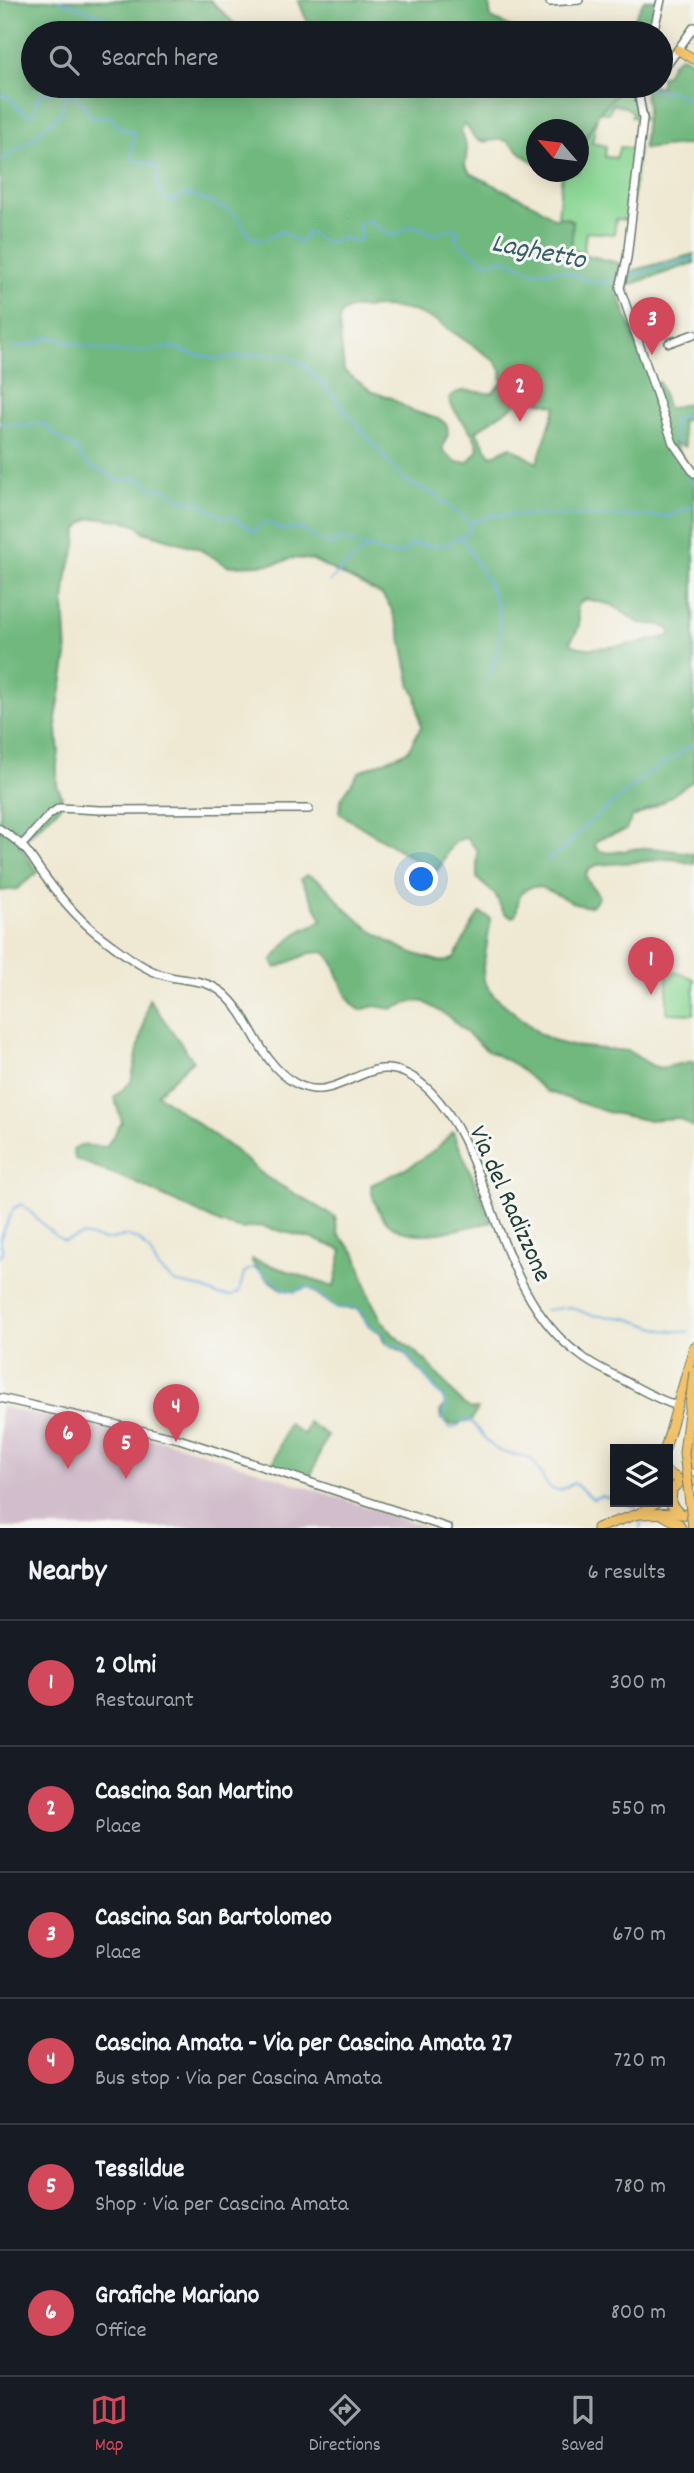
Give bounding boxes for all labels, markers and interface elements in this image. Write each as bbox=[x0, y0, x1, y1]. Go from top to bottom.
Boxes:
search box bbox=[21, 21, 673, 98]
icon: search bbox=[45, 41, 83, 79]
text: Search here bbox=[101, 41, 219, 78]
north arrow bbox=[526, 119, 589, 182]
water label: Laghetto bbox=[488, 225, 590, 283]
pin: 3 bbox=[629, 297, 675, 355]
pin: 2 bbox=[497, 364, 543, 422]
your location bbox=[404, 862, 438, 896]
pin: 1 bbox=[628, 937, 674, 995]
street label: Via del Radizzone bbox=[458, 1120, 560, 1289]
pin: 4 bbox=[153, 1384, 199, 1442]
pin: 6 bbox=[45, 1411, 91, 1469]
pin: 5 bbox=[103, 1421, 149, 1479]
map controls bbox=[610, 1444, 673, 1507]
button: layers bbox=[610, 1444, 673, 1507]
text: Nearby bbox=[28, 1552, 106, 1595]
text: 6 results bbox=[588, 1557, 666, 1590]
text: 2 Olmi bbox=[95, 1648, 156, 1685]
text: 1 bbox=[48, 1667, 54, 1700]
text: 300 m bbox=[610, 1667, 666, 1700]
text: Restaurant bbox=[95, 1685, 194, 1718]
text: Cascina San Martino bbox=[95, 1774, 293, 1811]
text: 2 bbox=[46, 1793, 56, 1826]
text: 550 m bbox=[611, 1793, 666, 1826]
text: Place bbox=[95, 1811, 141, 1844]
text: Cascina San Bartolomeo bbox=[95, 1900, 332, 1937]
text: 3 bbox=[46, 1919, 56, 1952]
text: 670 m bbox=[612, 1919, 666, 1952]
text: Place bbox=[95, 1937, 141, 1970]
text: Cascina Amata - Via per Cascina Amata 27 bbox=[95, 2026, 512, 2063]
text: 4 bbox=[46, 2045, 56, 2078]
text: 720 m bbox=[614, 2045, 666, 2078]
text: Bus stop · Via per Cascina Amata bbox=[95, 2063, 382, 2096]
text: Tessildue bbox=[95, 2152, 185, 2189]
text: 5 bbox=[46, 2171, 56, 2204]
text: 780 m bbox=[614, 2171, 666, 2204]
text: Shop · Via per Cascina Amata bbox=[95, 2189, 349, 2222]
text: Grafiche Mariano bbox=[95, 2278, 259, 2315]
text: 6 bbox=[45, 2297, 57, 2330]
text: 800 m bbox=[611, 2297, 666, 2330]
text: Office bbox=[95, 2315, 147, 2348]
tab: Map bbox=[90, 2391, 128, 2460]
tab: Directions bbox=[309, 2391, 381, 2460]
tab: Saved bbox=[561, 2391, 604, 2460]

